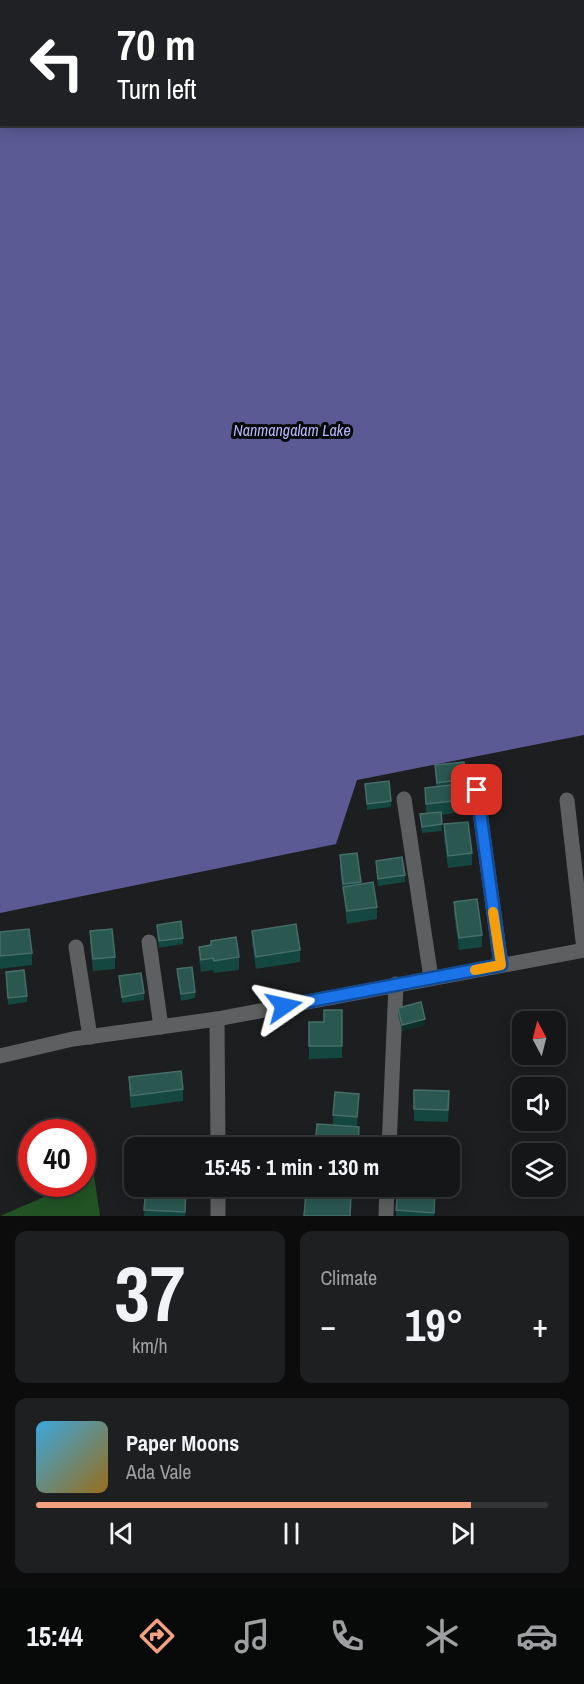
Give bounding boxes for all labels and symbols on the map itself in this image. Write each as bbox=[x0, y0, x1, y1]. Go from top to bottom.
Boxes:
water label: Nanmangalam Lake bbox=[233, 419, 351, 441]
pin bbox=[451, 764, 502, 815]
position arrow bbox=[252, 974, 316, 1038]
north arrow bbox=[512, 1011, 566, 1065]
speed limit sign: 40 bbox=[18, 1119, 96, 1197]

